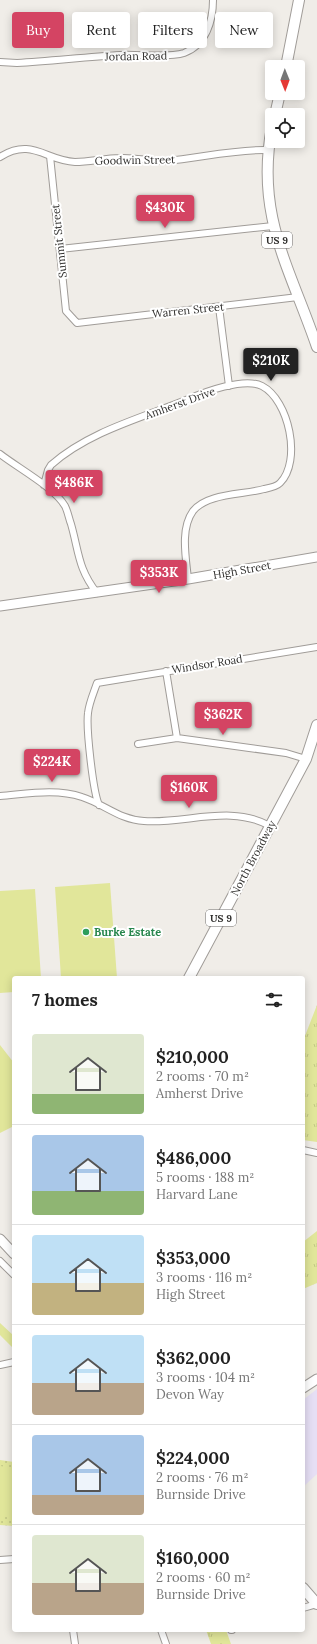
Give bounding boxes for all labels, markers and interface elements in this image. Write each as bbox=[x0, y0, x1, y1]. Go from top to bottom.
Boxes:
chip: Buy bbox=[12, 12, 64, 48]
chip: Rent bbox=[72, 12, 130, 48]
chip: Filters bbox=[138, 12, 207, 48]
chip: New bbox=[215, 12, 273, 48]
street label: Jordan Road bbox=[104, 48, 168, 64]
north arrow bbox=[265, 60, 305, 100]
map controls bbox=[265, 60, 305, 148]
button: locate bbox=[265, 108, 305, 148]
street label: Goodwin Street bbox=[95, 152, 176, 168]
pin: $430K bbox=[137, 195, 193, 229]
text: $430K bbox=[145, 199, 185, 216]
street label: Summit Street bbox=[48, 203, 70, 279]
road number: US 9 bbox=[262, 232, 292, 248]
street label: Warren Street bbox=[151, 299, 225, 321]
pin: $210K bbox=[243, 348, 299, 382]
text: $210K bbox=[252, 352, 290, 369]
street label: Amherst Drive bbox=[142, 384, 217, 423]
pin: $486K bbox=[46, 470, 102, 504]
text: $486K bbox=[55, 474, 93, 491]
street label: High Street bbox=[212, 558, 273, 582]
pin: $353K bbox=[131, 560, 187, 594]
text: $353K bbox=[140, 564, 178, 581]
street label: Windsor Road bbox=[170, 651, 244, 677]
pin: $362K bbox=[195, 702, 251, 736]
text: $362K bbox=[204, 706, 242, 723]
pin: $224K bbox=[24, 749, 80, 783]
text: $224K bbox=[33, 753, 71, 770]
pin: $160K bbox=[161, 775, 217, 809]
text: $160K bbox=[170, 779, 208, 796]
street label: North Broadway bbox=[227, 818, 279, 898]
road number: US 9 bbox=[206, 910, 236, 926]
place label: Burke Estate bbox=[94, 925, 161, 939]
marker: Burke Estate bbox=[81, 927, 91, 937]
text: 7 homes bbox=[32, 989, 98, 1011]
icon: filters bbox=[263, 989, 285, 1011]
text: $210,000 bbox=[156, 1046, 229, 1068]
icon: home bbox=[64, 1050, 112, 1098]
text: 2 rooms · 70 m² bbox=[156, 1068, 249, 1085]
text: Amherst Drive bbox=[156, 1085, 243, 1102]
text: $486,000 bbox=[156, 1147, 231, 1169]
icon: home bbox=[64, 1151, 112, 1199]
text: 5 rooms · 188 m² bbox=[156, 1169, 254, 1186]
text: Harvard Lane bbox=[156, 1186, 238, 1203]
text: $353,000 bbox=[156, 1247, 231, 1269]
icon: home bbox=[64, 1251, 112, 1299]
text: 3 rooms · 116 m² bbox=[156, 1269, 252, 1286]
text: High Street bbox=[156, 1286, 225, 1303]
text: $362,000 bbox=[156, 1347, 231, 1369]
icon: home bbox=[64, 1351, 112, 1399]
text: 3 rooms · 104 m² bbox=[156, 1369, 255, 1386]
text: Devon Way bbox=[156, 1386, 224, 1403]
text: $224,000 bbox=[156, 1447, 230, 1469]
icon: home bbox=[64, 1451, 112, 1499]
text: 2 rooms · 76 m² bbox=[156, 1469, 248, 1486]
text: Burnside Drive bbox=[156, 1486, 246, 1503]
text: $160,000 bbox=[156, 1547, 230, 1569]
icon: home bbox=[64, 1551, 112, 1599]
text: 2 rooms · 60 m² bbox=[156, 1569, 251, 1586]
text: Burnside Drive bbox=[156, 1586, 246, 1603]

